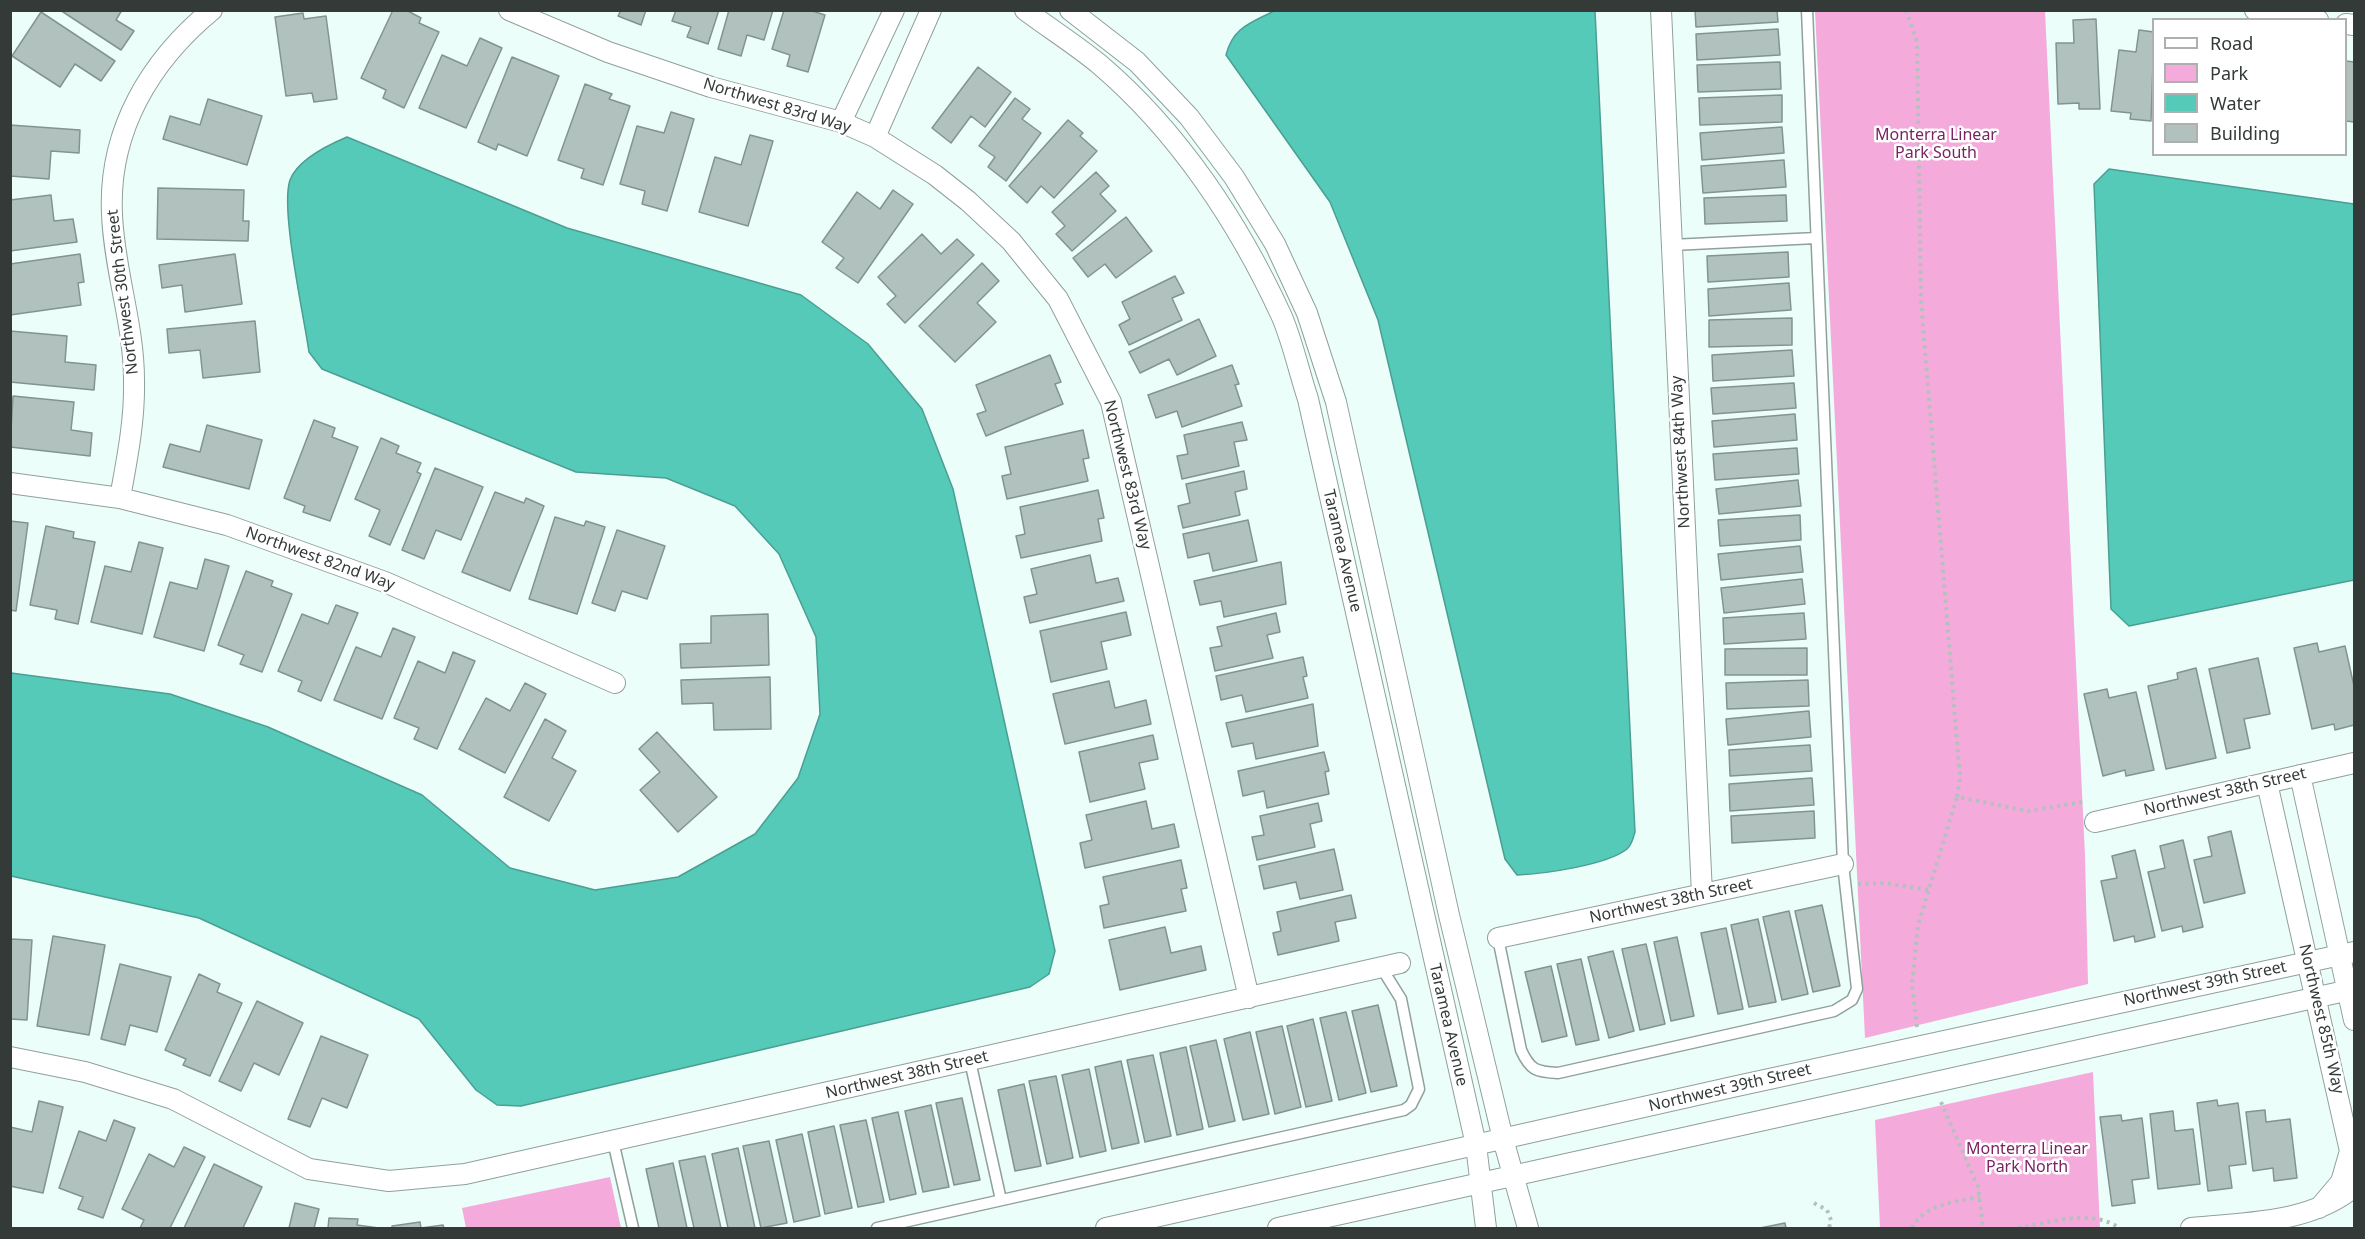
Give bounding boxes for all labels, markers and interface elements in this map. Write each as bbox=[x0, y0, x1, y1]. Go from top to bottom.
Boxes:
legend bbox=[2152, 18, 2347, 156]
text: Road bbox=[2210, 31, 2253, 55]
text: Park bbox=[2210, 61, 2248, 85]
street label: Northwest 83rd Way bbox=[701, 74, 853, 138]
text: Water bbox=[2210, 91, 2261, 115]
text: Building bbox=[2210, 121, 2280, 145]
park label: Monterra Linear Park South bbox=[1875, 125, 1997, 163]
street label: Northwest 30th Street bbox=[103, 208, 143, 376]
street label: Northwest 84th Way bbox=[1667, 375, 1695, 529]
street label: Northwest 83rd Way bbox=[1099, 398, 1155, 552]
street label: Taramea Avenue bbox=[1319, 488, 1365, 614]
street label: Northwest 82nd Way bbox=[243, 523, 397, 595]
street label: Northwest 38th Street bbox=[2142, 764, 2308, 820]
street label: Northwest 38th Street bbox=[1588, 874, 1754, 928]
street label: Northwest 85th Way bbox=[2294, 942, 2348, 1096]
street label: Northwest 39th Street bbox=[2122, 957, 2288, 1011]
street label: Taramea Avenue bbox=[1425, 962, 1471, 1088]
street label: Northwest 38th Street bbox=[824, 1047, 990, 1103]
street label: Northwest 39th Street bbox=[1647, 1060, 1813, 1116]
park label: Monterra Linear Park North bbox=[1966, 1139, 2088, 1177]

